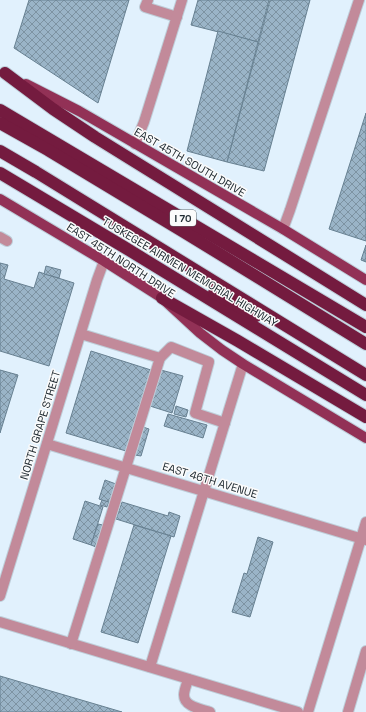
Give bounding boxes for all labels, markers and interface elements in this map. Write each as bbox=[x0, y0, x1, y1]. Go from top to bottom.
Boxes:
street label: EAST 45TH SOUTH DRIVE bbox=[132, 124, 248, 200]
road number: I 70 bbox=[170, 210, 196, 226]
street label: TUSKEGEE AIRMEN MEMORIAL HIGHWAY bbox=[100, 214, 281, 330]
street label: EAST 45TH NORTH DRIVE bbox=[64, 220, 178, 300]
street label: NORTH GRAPE STREET bbox=[17, 368, 63, 481]
street label: EAST 46TH AVENUE bbox=[161, 459, 259, 501]

